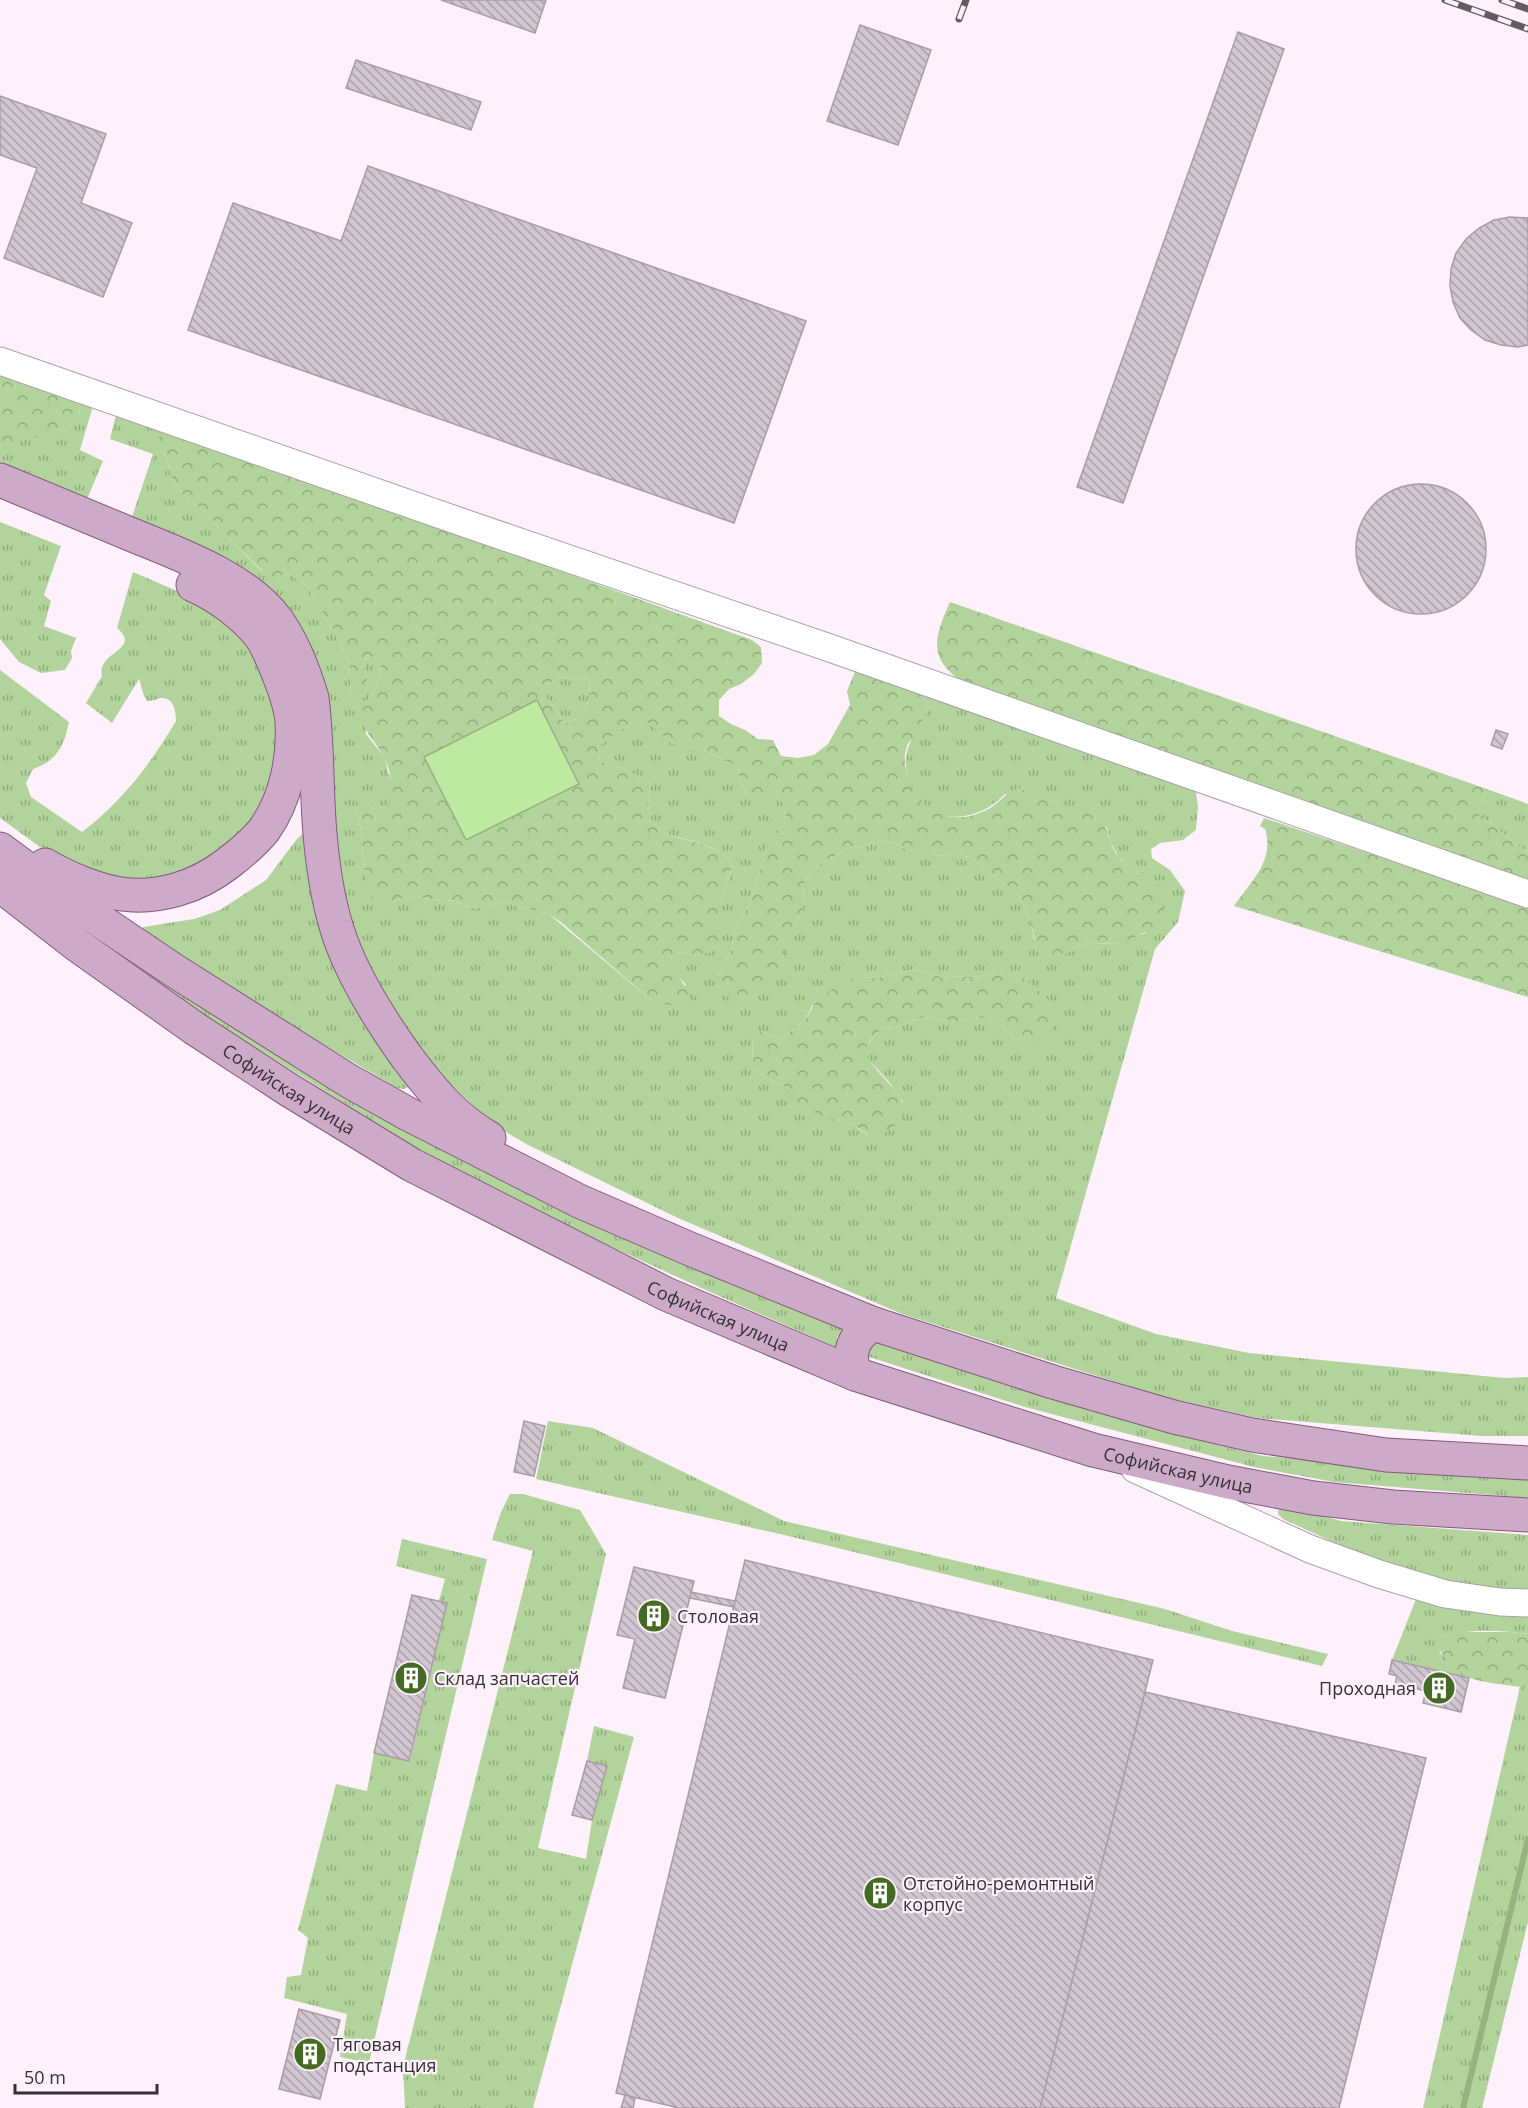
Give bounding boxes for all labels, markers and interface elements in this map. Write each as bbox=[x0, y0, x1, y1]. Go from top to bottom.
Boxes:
street label: Софийская улица bbox=[218, 1038, 360, 1140]
street label: Софийская улица bbox=[643, 1274, 793, 1357]
street label: Софийская улица bbox=[1101, 1441, 1255, 1498]
building icon: Столовая bbox=[636, 1598, 672, 1634]
place label: Столовая bbox=[677, 1604, 759, 1628]
building icon: Склад запчастей bbox=[393, 1660, 429, 1696]
place label: Склад запчастей bbox=[434, 1666, 579, 1690]
building icon: Проходная bbox=[1421, 1670, 1457, 1706]
place label: Проходная bbox=[1319, 1676, 1416, 1700]
place label: Отстойно-ремонтный корпус bbox=[903, 1871, 1095, 1916]
building icon: Отстойно-ремонтный корпус bbox=[862, 1875, 898, 1911]
place label: Тяговая подстанция bbox=[333, 2032, 437, 2077]
building icon: Тяговая подстанция bbox=[292, 2036, 328, 2072]
scale bar bbox=[15, 2057, 158, 2095]
text: 50 m bbox=[24, 2065, 66, 2089]

